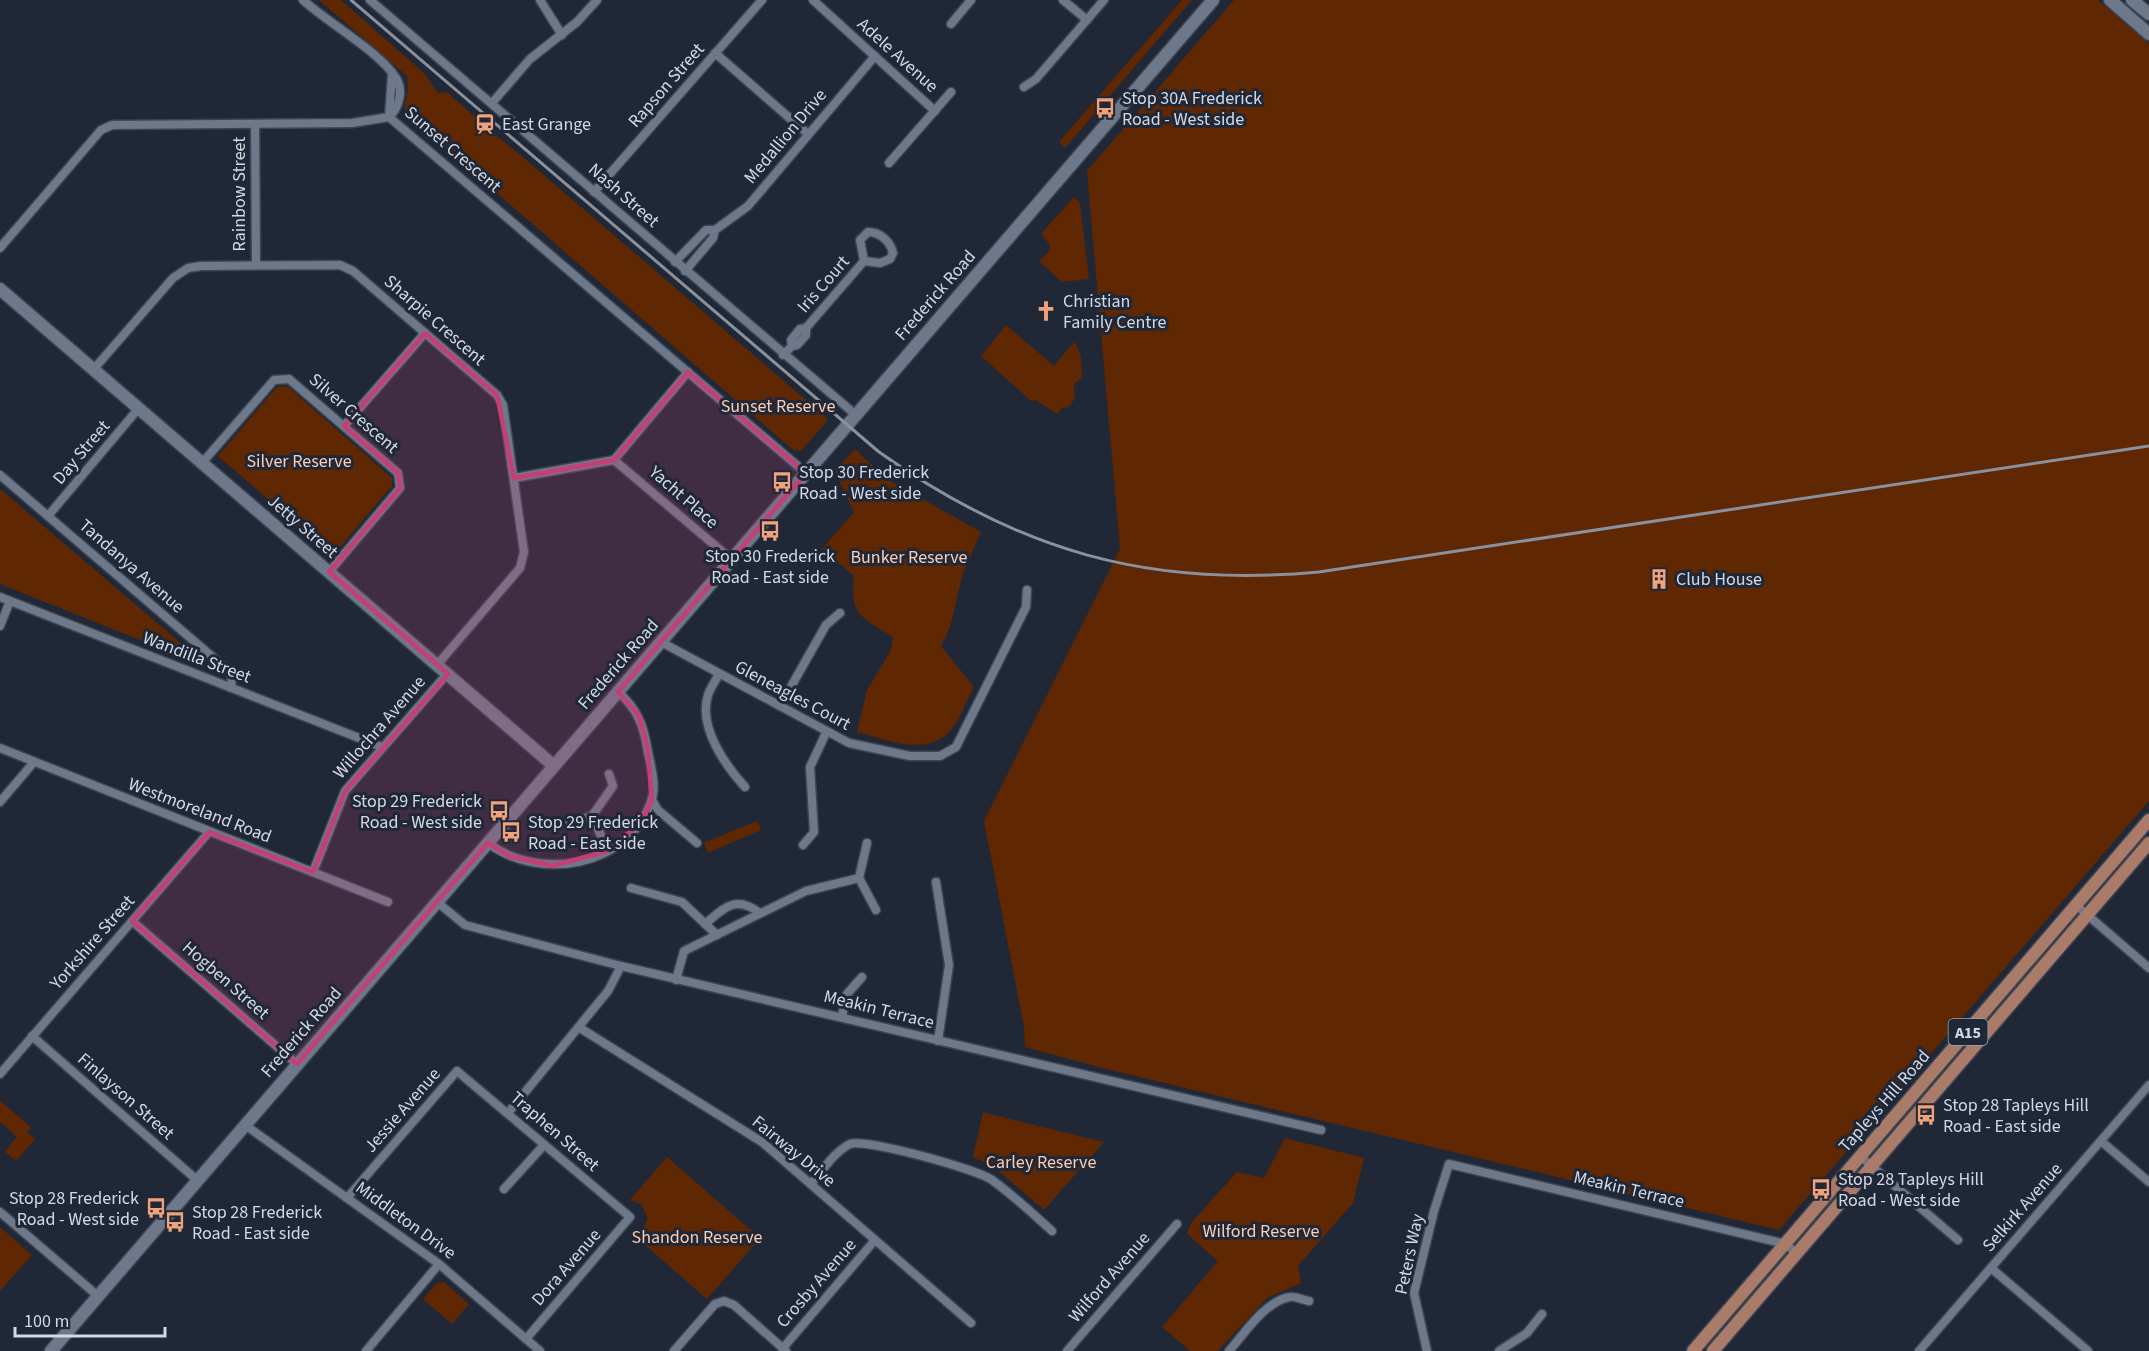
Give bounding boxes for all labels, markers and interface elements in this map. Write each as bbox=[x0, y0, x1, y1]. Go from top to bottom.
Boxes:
street label: Adele Avenue bbox=[852, 12, 944, 99]
street label: Rapson Street bbox=[622, 37, 710, 133]
street label: Medallion Drive bbox=[738, 83, 833, 189]
place label: Stop 30A Frederick Road - West side bbox=[1122, 86, 1262, 132]
bus stop icon: Stop 30A Frederick Road - West side bbox=[1093, 96, 1117, 120]
street label: Sunset Crescent bbox=[399, 100, 506, 198]
station icon: East Grange bbox=[473, 112, 497, 136]
place label: East Grange bbox=[502, 112, 591, 137]
street label: Rainbow Street bbox=[227, 137, 252, 251]
street label: Nash Street bbox=[583, 157, 665, 233]
street label: Frederick Road bbox=[889, 245, 982, 346]
street label: Iris Court bbox=[791, 250, 855, 318]
street label: Sharpie Crescent bbox=[378, 269, 491, 372]
place label: Christian Family Centre bbox=[1063, 289, 1167, 335]
church icon: Christian Family Centre bbox=[1034, 299, 1058, 323]
street label: Silver Crescent bbox=[303, 367, 404, 459]
park label: Sunset Reserve bbox=[721, 394, 835, 419]
street label: Day Street bbox=[47, 415, 116, 490]
park label: Silver Reserve bbox=[246, 449, 352, 474]
street label: Yacht Place bbox=[643, 459, 724, 535]
place label: Stop 30 Frederick Road - West side bbox=[799, 460, 929, 506]
bus stop icon: Stop 30 Frederick Road - West side bbox=[770, 470, 794, 494]
street label: Jetty Street bbox=[262, 489, 343, 564]
street label: Tandanya Avenue bbox=[74, 514, 190, 619]
bus stop icon: Stop 30 Frederick Road - East side bbox=[758, 519, 782, 543]
place label: Stop 30 Frederick Road - East side bbox=[705, 544, 835, 590]
park label: Bunker Reserve bbox=[850, 545, 968, 570]
building icon: Club House bbox=[1647, 567, 1671, 591]
place label: Club House bbox=[1676, 567, 1762, 592]
street label: Frederick Road bbox=[572, 614, 665, 715]
street label: Wandilla Street bbox=[139, 625, 255, 690]
street label: Gleneagles Court bbox=[730, 654, 855, 737]
street label: Willochra Avenue bbox=[327, 670, 431, 784]
street label: Westmoreland Road bbox=[125, 772, 275, 849]
place label: Stop 29 Frederick Road - West side bbox=[352, 789, 482, 835]
bus stop icon: Stop 29 Frederick Road - West side bbox=[487, 799, 511, 823]
place label: Stop 29 Frederick Road - East side bbox=[528, 810, 658, 856]
bus stop icon: Stop 29 Frederick Road - East side bbox=[499, 820, 523, 844]
street label: Yorkshire Street bbox=[44, 890, 141, 996]
street label: Hogben Street bbox=[177, 936, 275, 1025]
street label: Frederick Road bbox=[255, 982, 348, 1083]
street label: Meakin Terrace bbox=[821, 984, 937, 1035]
road number: A15 bbox=[1948, 1019, 1988, 1045]
street label: Tapleys Hill Road bbox=[1833, 1045, 1936, 1158]
street label: Finlayson Street bbox=[72, 1047, 180, 1146]
street label: Jessie Avenue bbox=[358, 1062, 446, 1158]
street label: Traphen Street bbox=[505, 1086, 605, 1177]
place label: Stop 28 Tapleys Hill Road - East side bbox=[1943, 1093, 2089, 1139]
bus stop icon: Stop 28 Tapleys Hill Road - East side bbox=[1914, 1103, 1938, 1127]
street label: Fairway Drive bbox=[746, 1110, 841, 1193]
park label: Carley Reserve bbox=[986, 1150, 1096, 1175]
street label: Selkirk Avenue bbox=[1977, 1157, 2068, 1257]
street label: Meakin Terrace bbox=[1571, 1165, 1687, 1214]
place label: Stop 28 Tapleys Hill Road - West side bbox=[1838, 1167, 1984, 1213]
street label: Middleton Drive bbox=[350, 1175, 461, 1265]
bus stop icon: Stop 28 Tapleys Hill Road - West side bbox=[1809, 1177, 1833, 1201]
place label: Stop 28 Frederick Road - West side bbox=[9, 1186, 139, 1232]
bus stop icon: Stop 28 Frederick Road - West side bbox=[144, 1196, 168, 1220]
place label: Stop 28 Frederick Road - East side bbox=[192, 1200, 322, 1246]
bus stop icon: Stop 28 Frederick Road - East side bbox=[163, 1210, 187, 1234]
street label: Peters Way bbox=[1389, 1211, 1430, 1297]
park label: Wilford Reserve bbox=[1202, 1219, 1320, 1244]
street label: Dora Avenue bbox=[526, 1223, 607, 1311]
park label: Shandon Reserve bbox=[632, 1225, 763, 1250]
street label: Wilford Avenue bbox=[1063, 1226, 1156, 1328]
street label: Crosby Avenue bbox=[771, 1233, 862, 1333]
scale bar bbox=[15, 1300, 165, 1338]
text: 100 m bbox=[24, 1309, 69, 1334]

